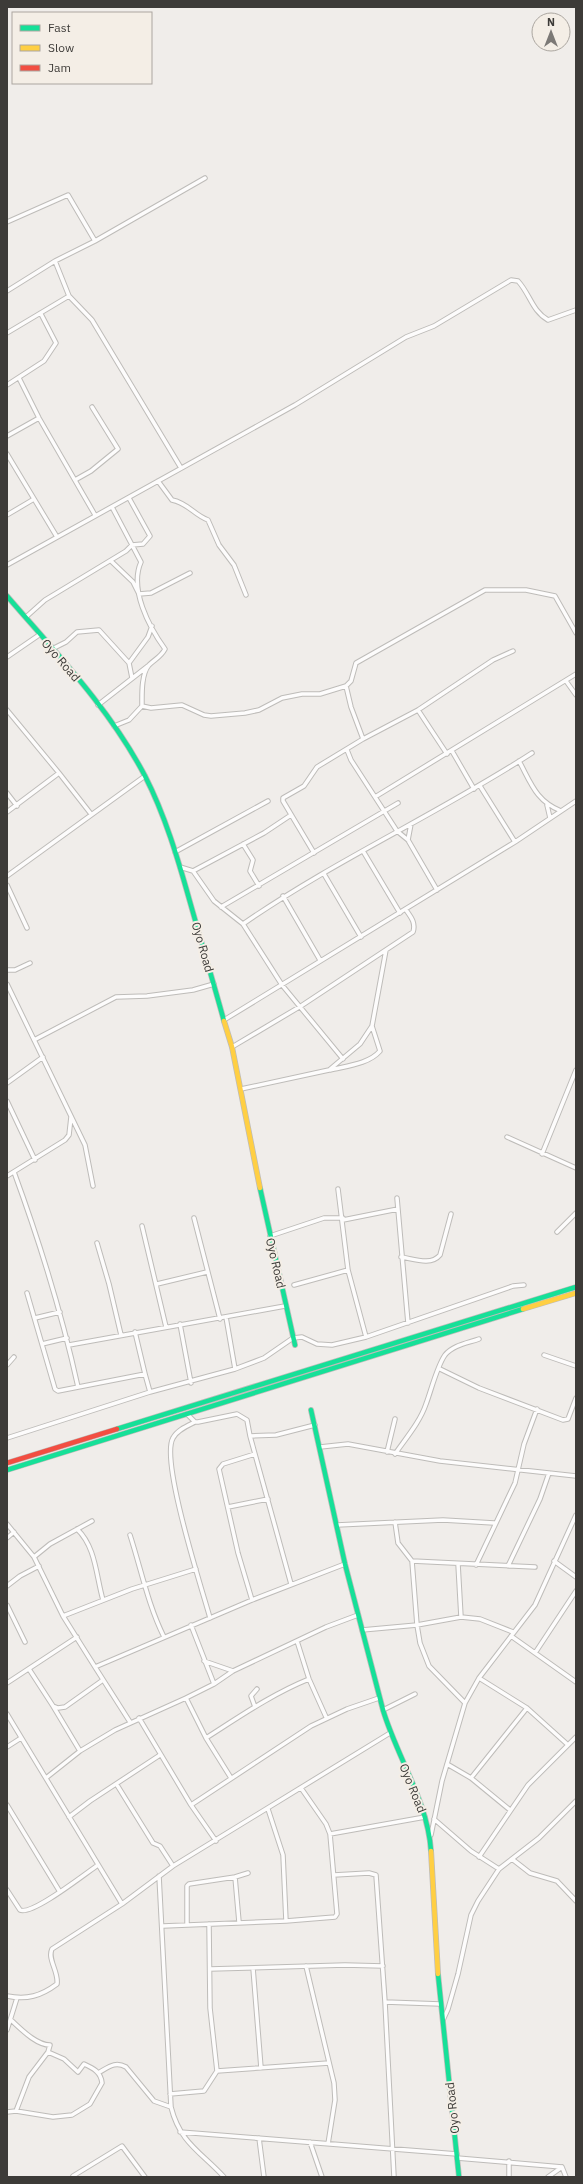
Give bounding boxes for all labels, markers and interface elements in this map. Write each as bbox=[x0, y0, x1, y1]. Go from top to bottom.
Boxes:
legend bbox=[12, 12, 152, 84]
north arrow bbox=[531, 12, 571, 52]
text: N bbox=[547, 15, 555, 29]
text: Fast bbox=[48, 20, 71, 35]
text: Slow bbox=[48, 40, 74, 55]
text: Jam bbox=[48, 60, 71, 75]
street label: Oyo Road bbox=[38, 636, 84, 684]
street label: Oyo Road bbox=[189, 920, 217, 974]
street label: Oyo Road bbox=[263, 1236, 289, 1290]
street label: Oyo Road bbox=[396, 1761, 430, 1815]
street label: Oyo Road bbox=[442, 2082, 462, 2134]

